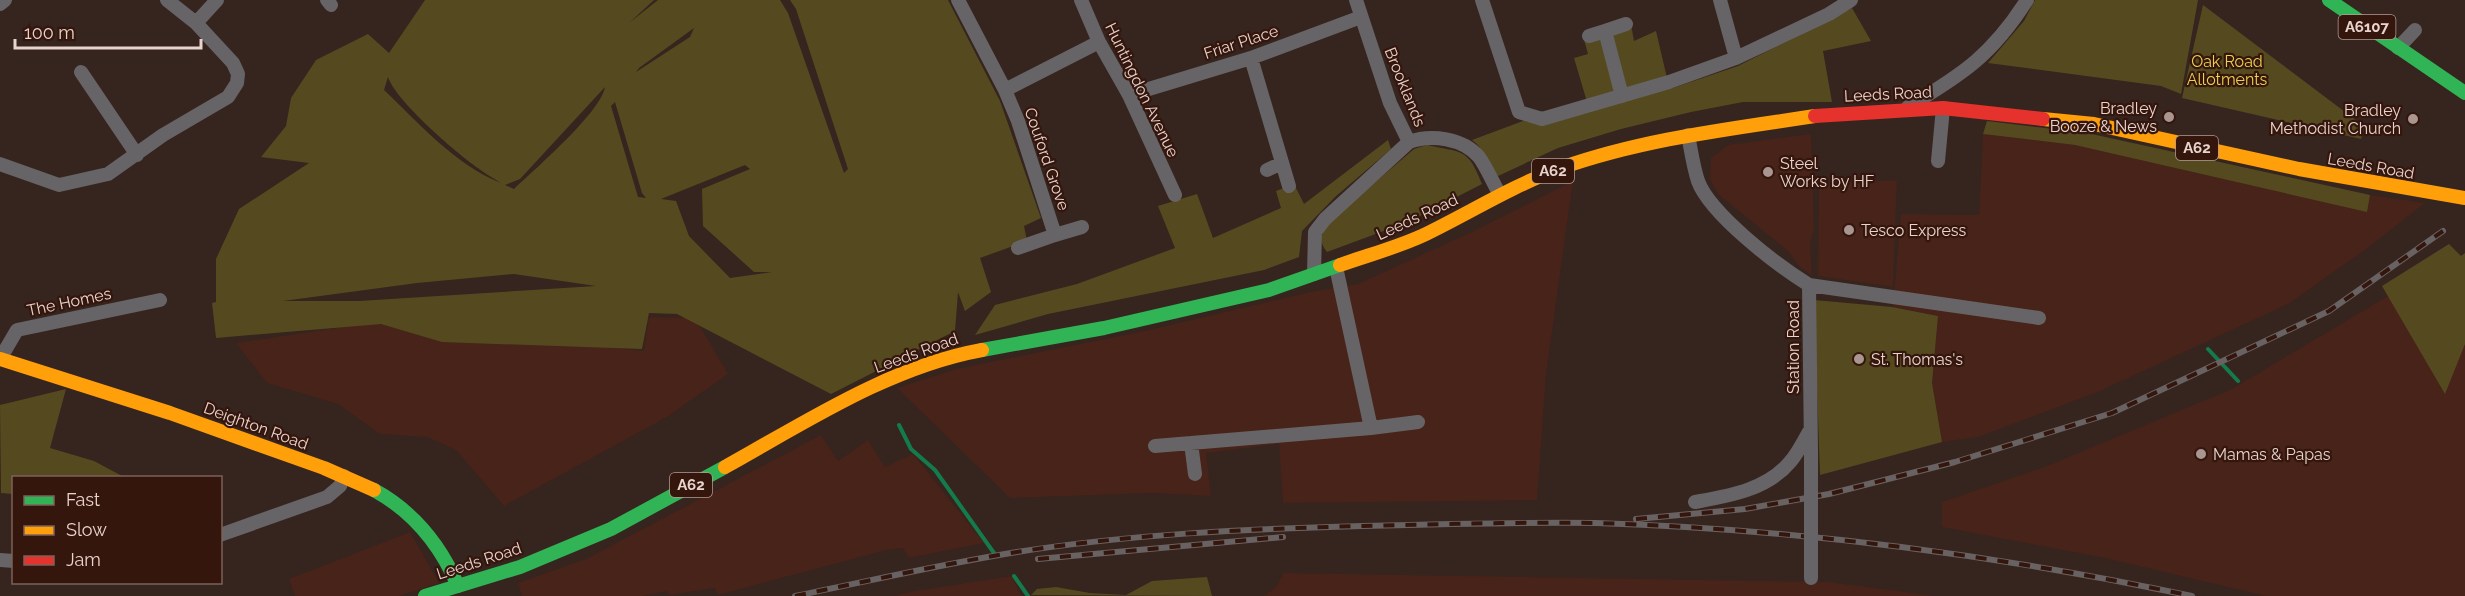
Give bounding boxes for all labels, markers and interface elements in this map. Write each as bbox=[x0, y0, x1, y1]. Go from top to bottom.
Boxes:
scale bar bbox=[15, 12, 201, 50]
road number: A6107 bbox=[2338, 15, 2396, 39]
street label: Huntingdon Avenue bbox=[1101, 20, 1183, 160]
street label: Friar Place bbox=[1201, 21, 1281, 63]
text: 100 m bbox=[24, 22, 75, 43]
street label: Brooklands bbox=[1381, 45, 1430, 130]
park label: Oak Road Allotments bbox=[2187, 52, 2268, 89]
street label: Leeds Road bbox=[1844, 82, 1933, 106]
place label: Bradley Booze & News bbox=[2050, 99, 2157, 136]
place label: Bradley Methodist Church bbox=[2270, 101, 2401, 138]
street label: Couford Grove bbox=[1020, 105, 1074, 213]
marker: Bradley Booze & News bbox=[2162, 110, 2176, 124]
marker: Bradley Methodist Church bbox=[2406, 112, 2420, 126]
road number: A62 bbox=[2176, 136, 2218, 160]
street label: Leeds Road bbox=[2326, 149, 2416, 183]
place label: Steel Works by HF bbox=[1780, 154, 1874, 191]
road number: A62 bbox=[1532, 159, 1574, 183]
marker: Steel Works by HF bbox=[1761, 165, 1775, 179]
street label: Leeds Road bbox=[1373, 190, 1461, 244]
place label: Tesco Express bbox=[1861, 221, 1967, 240]
marker: Tesco Express bbox=[1842, 223, 1856, 237]
street label: The Homes bbox=[25, 284, 113, 320]
street label: Station Road bbox=[1784, 300, 1803, 394]
street label: Leeds Road bbox=[871, 329, 961, 377]
place label: St. Thomas's bbox=[1871, 350, 1963, 369]
marker: St. Thomas's bbox=[1852, 352, 1866, 366]
street label: Deighton Road bbox=[201, 398, 311, 454]
place label: Mamas & Papas bbox=[2213, 445, 2331, 464]
marker: Mamas & Papas bbox=[2194, 447, 2208, 461]
road number: A62 bbox=[670, 473, 712, 497]
legend bbox=[12, 476, 222, 584]
text: Fast bbox=[66, 489, 100, 510]
text: Slow bbox=[66, 519, 107, 540]
street label: Leeds Road bbox=[434, 538, 524, 584]
text: Jam bbox=[66, 549, 101, 570]

